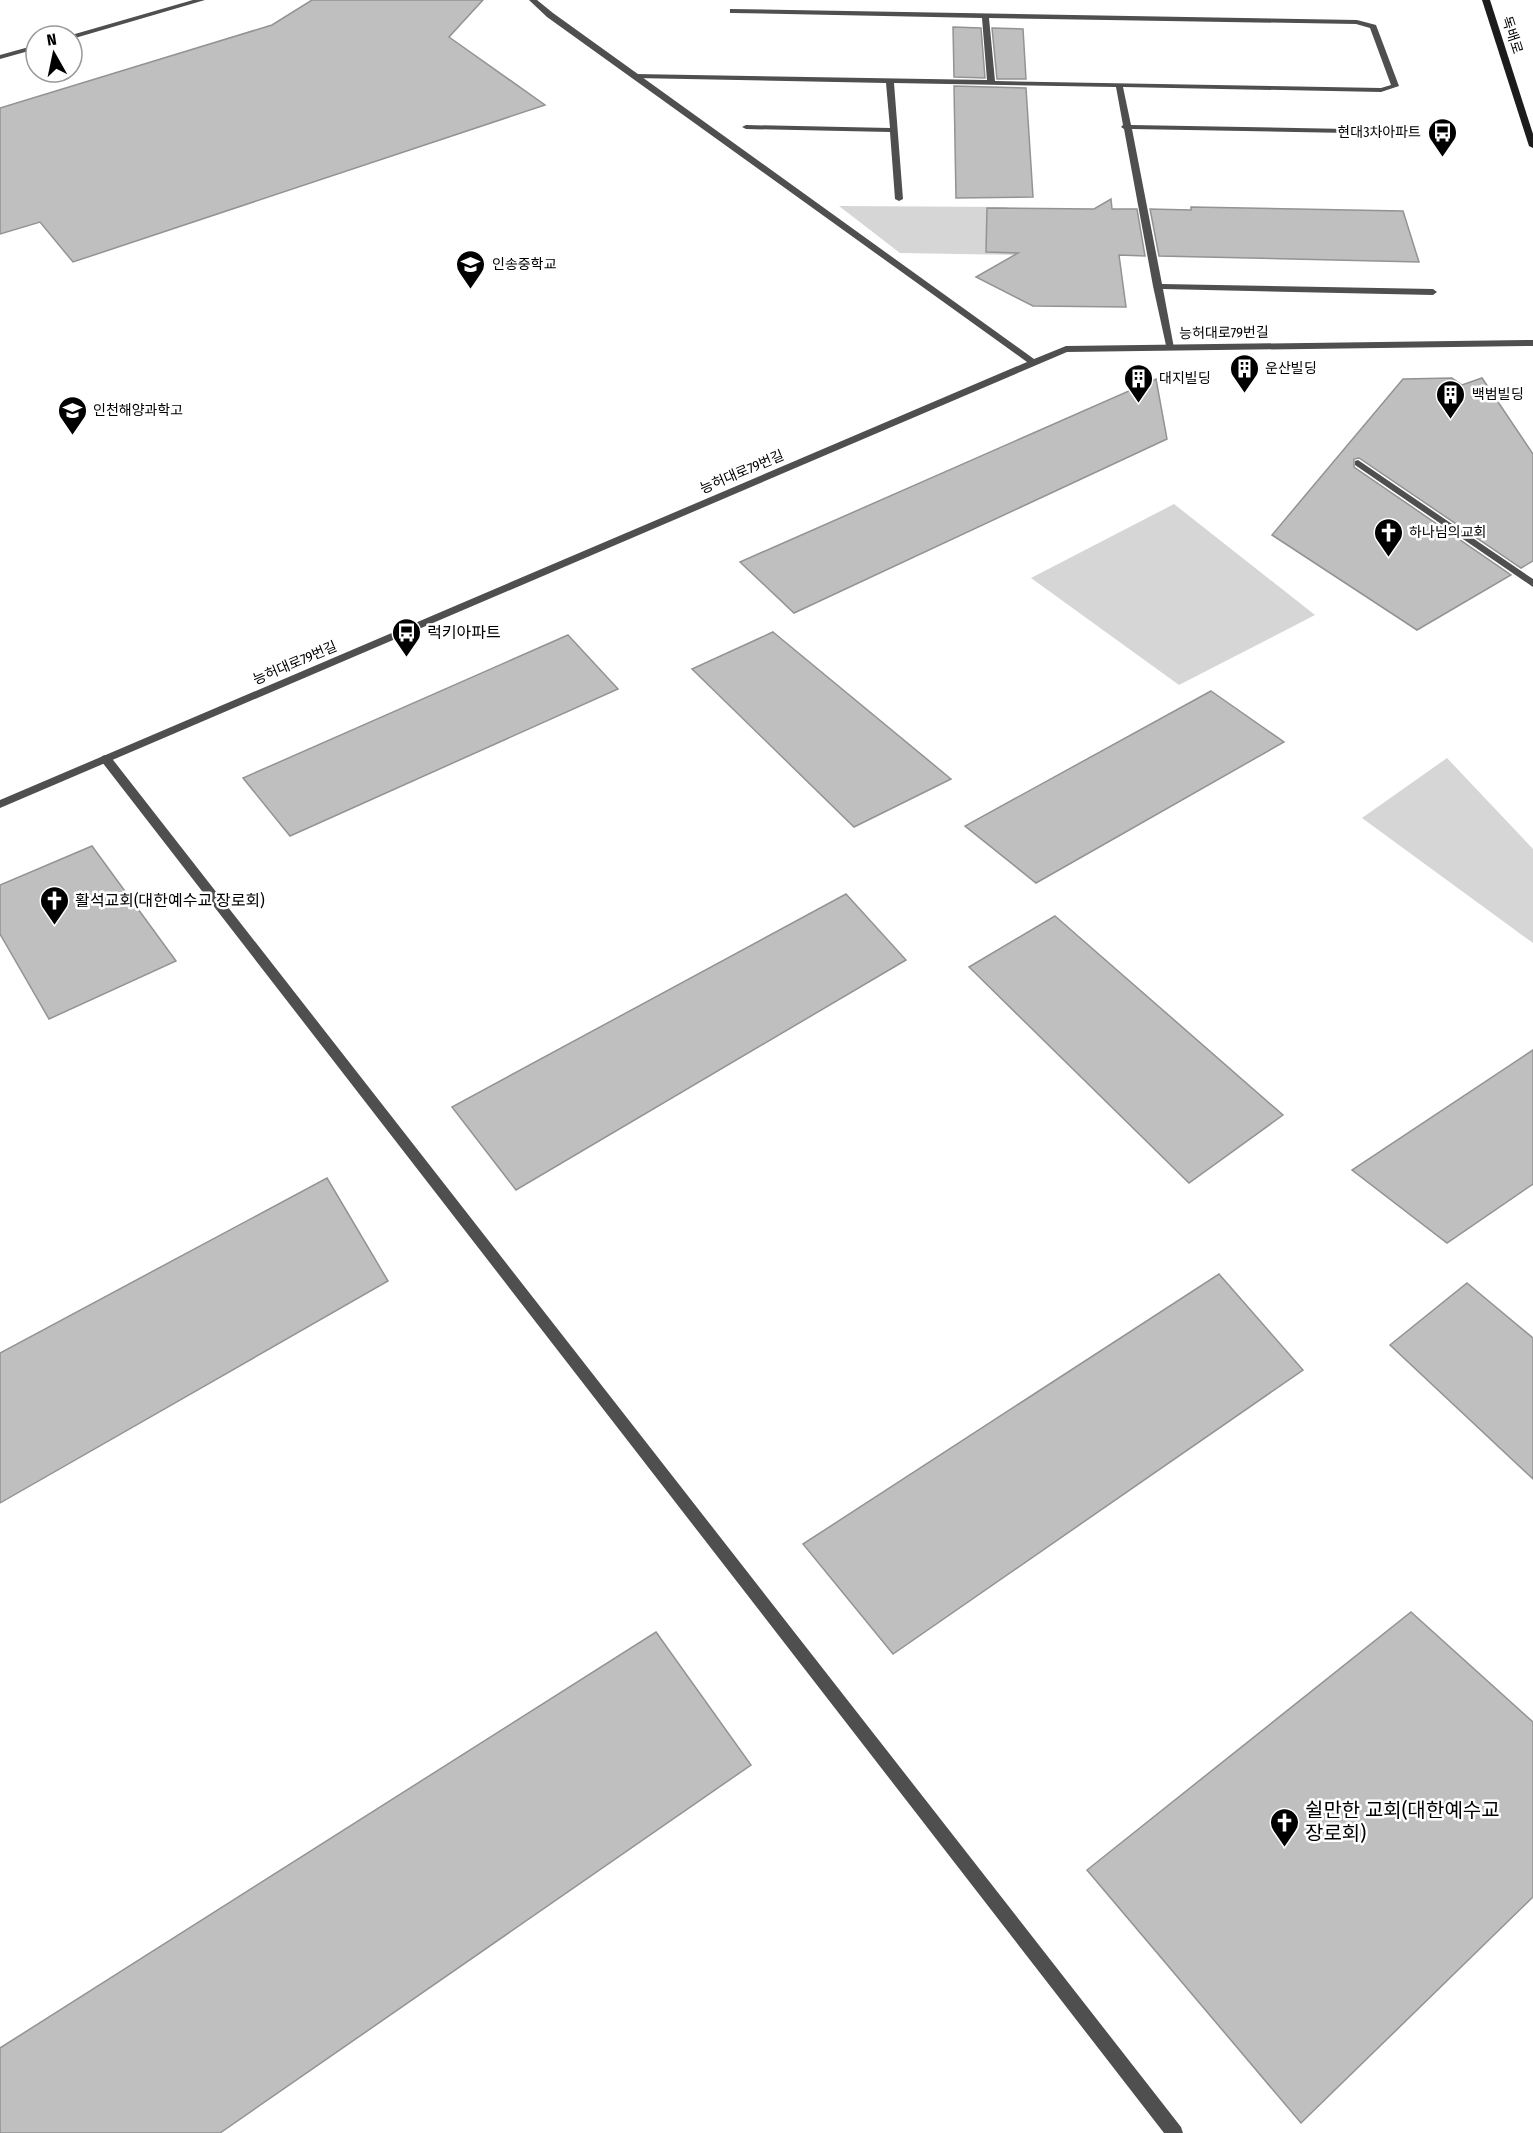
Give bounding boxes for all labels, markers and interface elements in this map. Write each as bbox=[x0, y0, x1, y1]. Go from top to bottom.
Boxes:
street label: 독배로 bbox=[1498, 14, 1526, 56]
north arrow bbox=[24, 24, 84, 84]
text: N bbox=[46, 30, 58, 50]
bus stop icon: 현대3차아파트 bbox=[1426, 116, 1458, 158]
place label: 현대3차아파트 bbox=[1337, 124, 1421, 141]
school or university icon: 인송중학교 bbox=[455, 248, 487, 290]
place label: 인송중학교 bbox=[492, 256, 557, 273]
street label: 능허대로79번길 bbox=[1179, 324, 1269, 342]
building icon: 운산빌딩 bbox=[1228, 352, 1260, 394]
place label: 운산빌딩 bbox=[1265, 360, 1317, 377]
building icon: 대지빌딩 bbox=[1122, 362, 1154, 404]
place label: 대지빌딩 bbox=[1159, 370, 1211, 387]
building icon: 백범빌딩 bbox=[1435, 378, 1467, 420]
place label: 백범빌딩 bbox=[1472, 386, 1524, 403]
school or university icon: 인천해양과학고 bbox=[56, 394, 88, 436]
place label: 인천해양과학고 bbox=[93, 402, 183, 419]
street label: 능허대로79번길 bbox=[697, 447, 787, 497]
church icon: 하나님의교회 bbox=[1372, 516, 1404, 558]
place label: 하나님의교회 bbox=[1409, 524, 1486, 541]
bus stop icon: 럭키아파트 bbox=[390, 616, 422, 658]
place label: 럭키아파트 bbox=[427, 623, 501, 642]
street label: 능허대로79번길 bbox=[250, 638, 340, 688]
church icon: 활석교회(대한예수교 장로회) bbox=[38, 884, 70, 926]
place label: 활석교회(대한예수교 장로회) bbox=[75, 891, 265, 910]
place label: 쉴만한 교회(대한예수교 장로회) bbox=[1305, 1798, 1500, 1845]
church icon: 쉴만한 교회(대한예수교 장로회) bbox=[1268, 1806, 1300, 1848]

